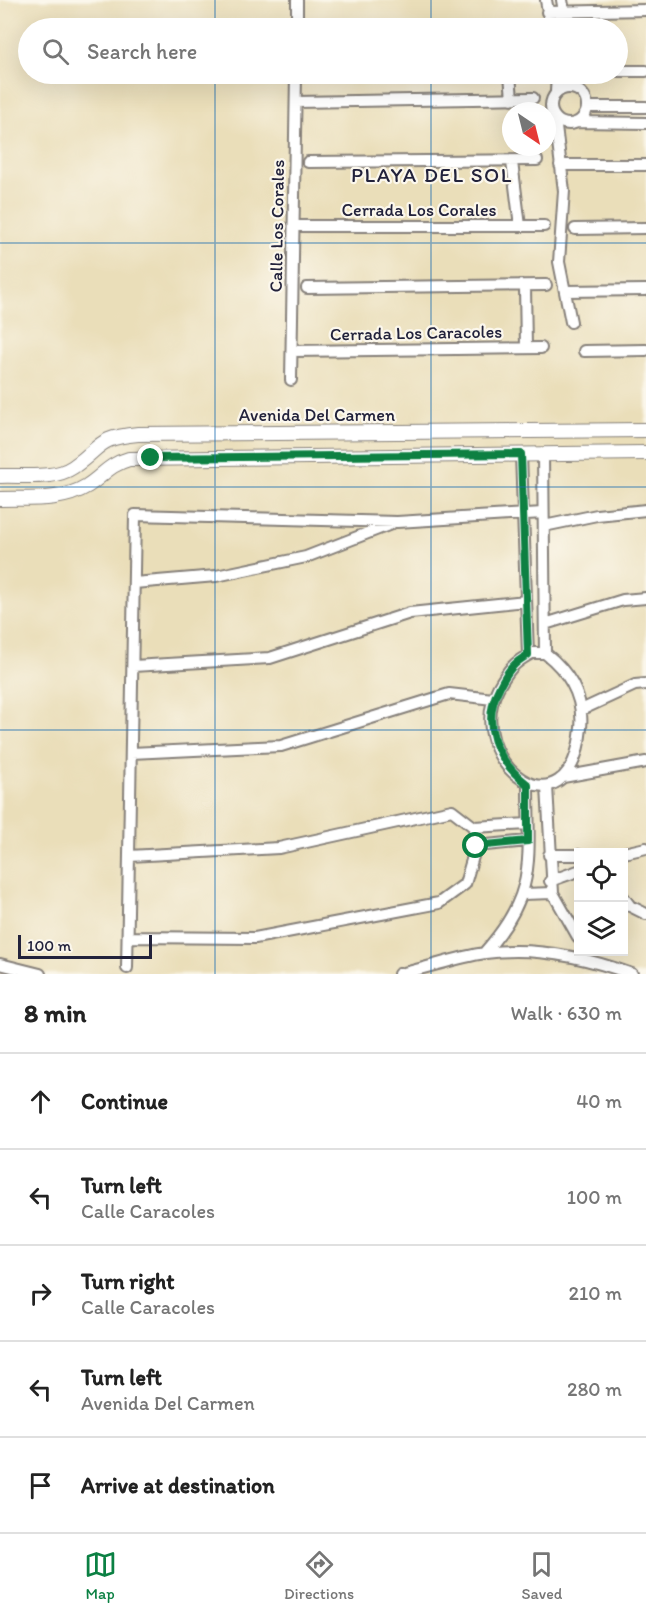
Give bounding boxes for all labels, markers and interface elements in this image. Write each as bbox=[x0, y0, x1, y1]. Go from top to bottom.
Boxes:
search box bbox=[18, 18, 628, 84]
icon: search bbox=[39, 35, 72, 68]
text: Search here bbox=[87, 38, 197, 65]
north arrow bbox=[502, 102, 556, 156]
street label: Calle Los Corales bbox=[265, 159, 289, 293]
district label: PLAYA DEL SOL bbox=[351, 162, 513, 187]
street label: Cerrada Los Corales bbox=[341, 199, 497, 221]
street label: Cerrada Los Caracoles bbox=[330, 320, 502, 346]
street label: Avenida Del Carmen bbox=[239, 404, 395, 426]
route end bbox=[137, 444, 163, 470]
route start bbox=[462, 832, 488, 858]
map controls bbox=[574, 848, 628, 956]
button: locate bbox=[574, 848, 628, 902]
button: layers bbox=[574, 902, 628, 956]
scale bar bbox=[18, 932, 152, 959]
text: 100 m bbox=[27, 936, 71, 955]
text: 8 min bbox=[24, 997, 86, 1029]
text: Walk · 630 m bbox=[510, 1001, 622, 1025]
icon: ahead bbox=[24, 1085, 57, 1118]
text: Continue bbox=[81, 1088, 168, 1115]
text: 40 m bbox=[576, 1089, 622, 1113]
text: Turn left bbox=[81, 1172, 162, 1199]
icon: left bbox=[24, 1181, 57, 1214]
text: 100 m bbox=[567, 1185, 622, 1209]
text: Calle Caracoles bbox=[81, 1199, 215, 1223]
text: Turn right bbox=[81, 1268, 175, 1295]
icon: right bbox=[24, 1277, 57, 1310]
text: 210 m bbox=[569, 1281, 622, 1305]
text: Calle Caracoles bbox=[81, 1295, 215, 1319]
text: Turn left bbox=[81, 1364, 162, 1391]
icon: left bbox=[24, 1373, 57, 1406]
text: 280 m bbox=[567, 1377, 622, 1401]
text: Avenida Del Carmen bbox=[81, 1391, 255, 1415]
icon: arrive bbox=[24, 1469, 57, 1502]
text: Arrive at destination bbox=[81, 1472, 275, 1499]
tab: Map bbox=[84, 1548, 117, 1603]
tab: Directions bbox=[284, 1548, 354, 1603]
tab: Saved bbox=[522, 1548, 562, 1603]

